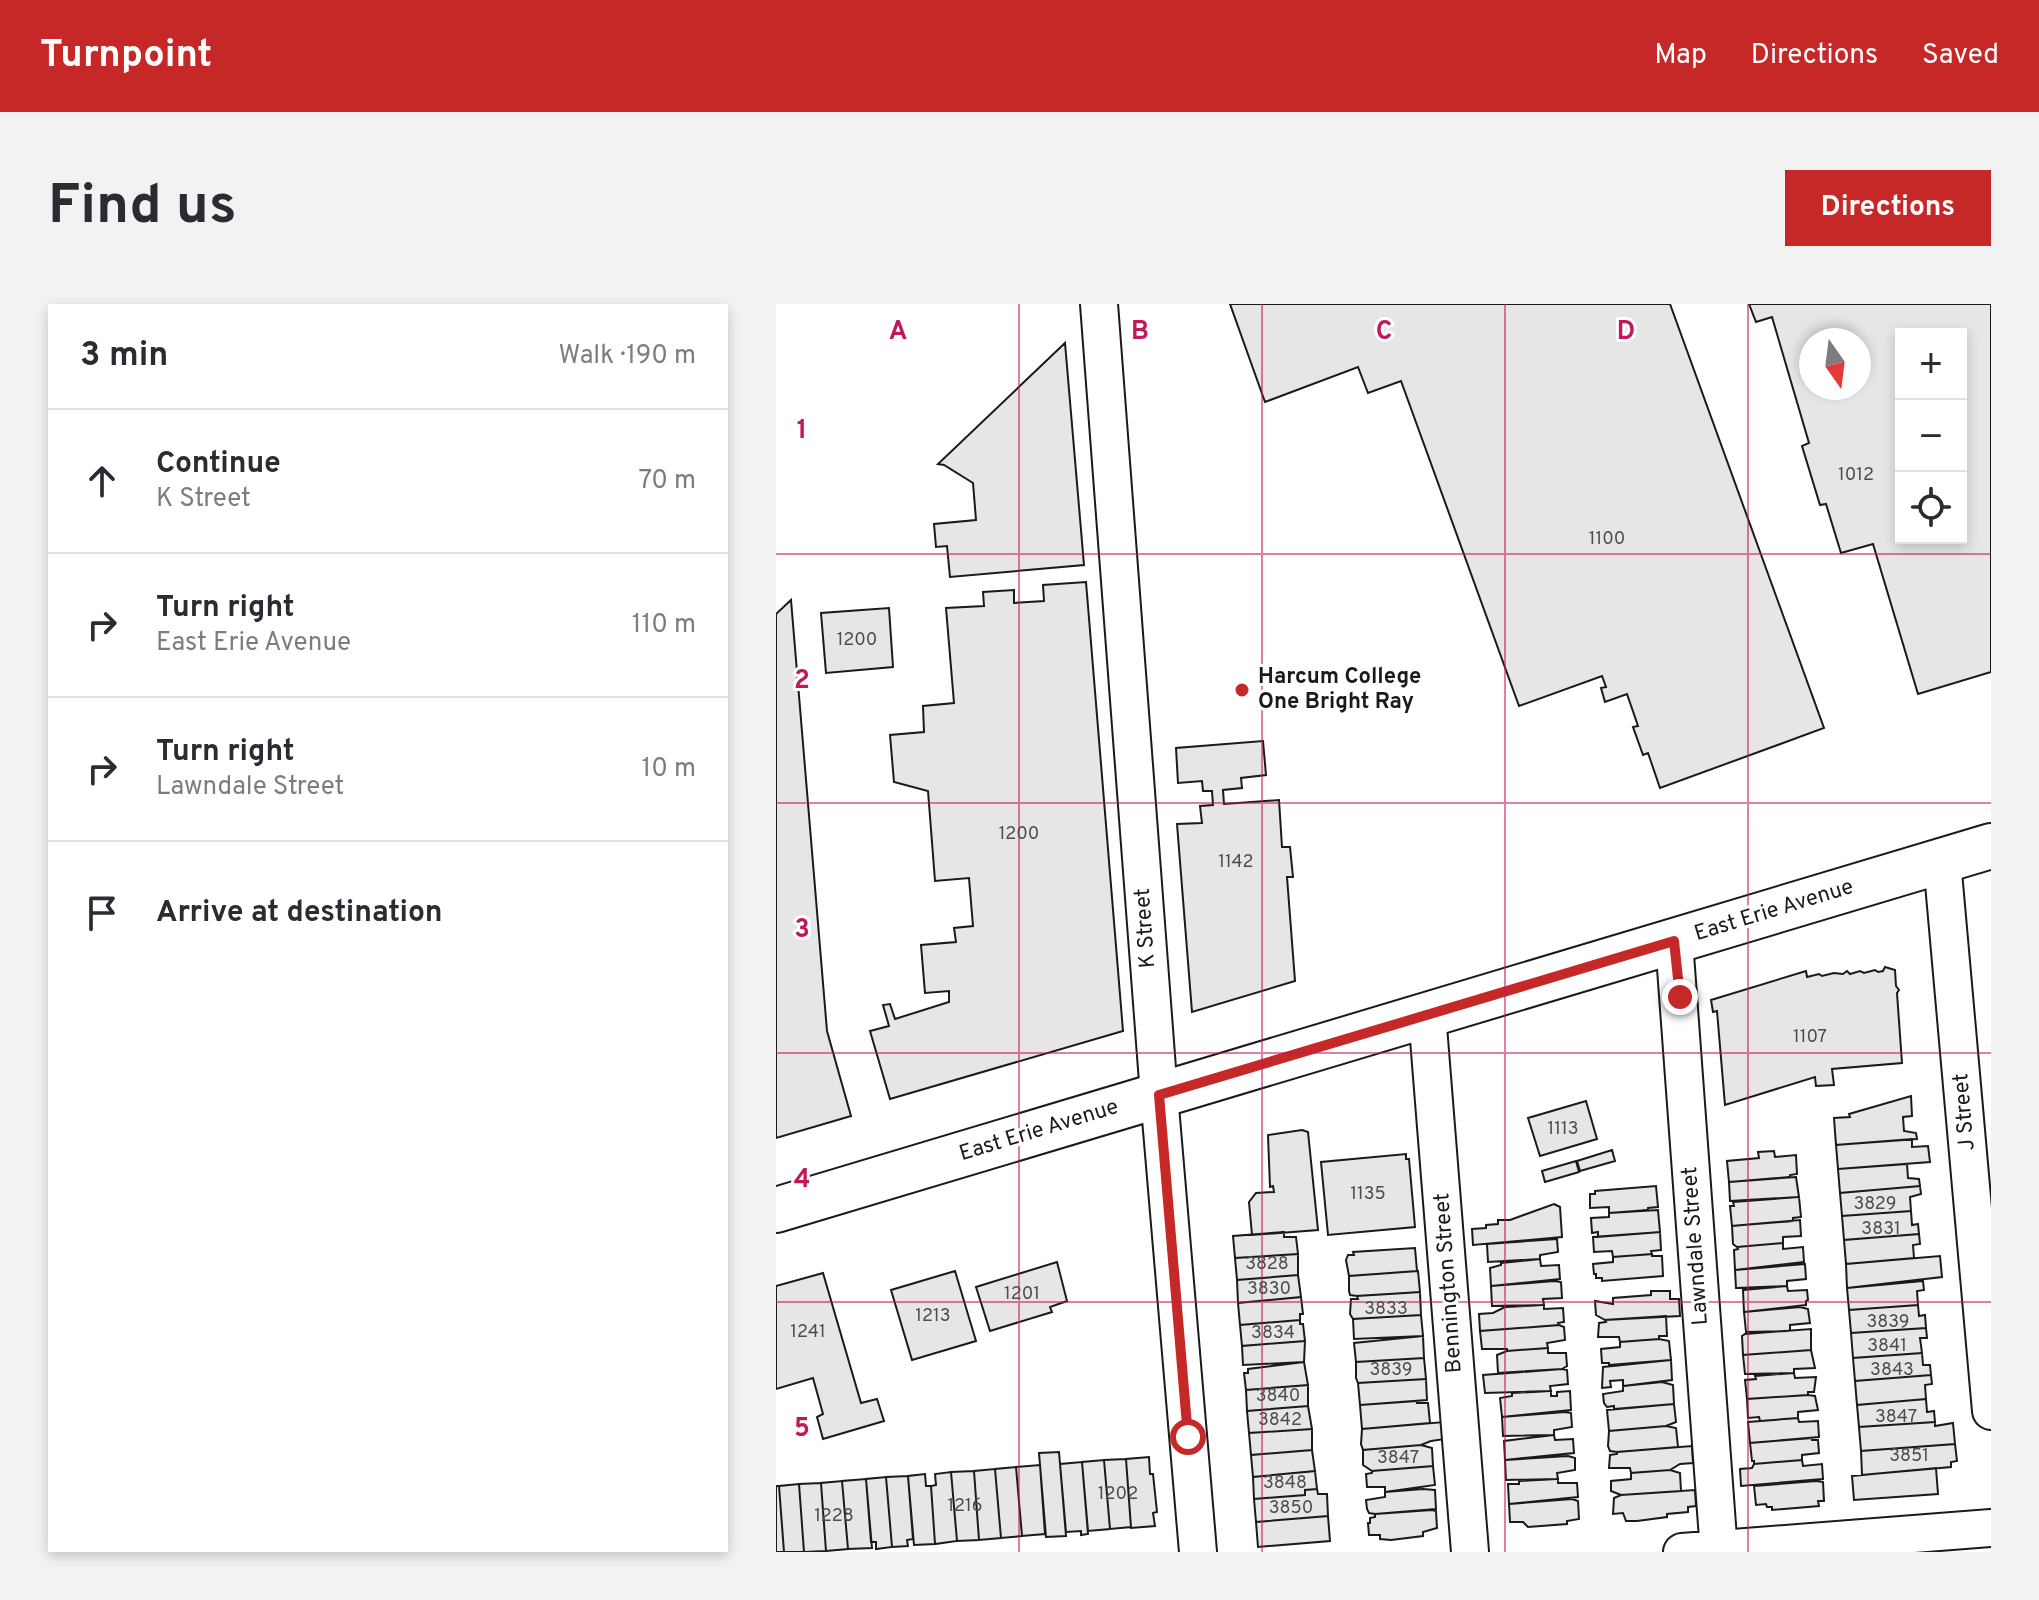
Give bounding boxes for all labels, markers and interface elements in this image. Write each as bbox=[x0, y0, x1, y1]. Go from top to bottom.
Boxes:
text: Turnpoint bbox=[40, 32, 212, 81]
text: Map bbox=[1654, 38, 1707, 74]
text: Directions bbox=[1751, 38, 1878, 74]
text: Saved bbox=[1922, 38, 1999, 74]
button: Directions bbox=[1785, 170, 1991, 246]
text: Find us bbox=[48, 173, 237, 243]
text: A bbox=[889, 316, 907, 349]
text: B bbox=[1131, 316, 1149, 349]
text: C bbox=[1376, 316, 1392, 349]
text: D bbox=[1617, 316, 1635, 349]
north arrow bbox=[1799, 328, 1871, 400]
map controls bbox=[1895, 328, 1967, 544]
button: + bbox=[1895, 328, 1967, 400]
text: 3 min bbox=[80, 335, 168, 378]
text: Walk · 190 m bbox=[558, 340, 696, 373]
button: − bbox=[1895, 400, 1967, 472]
text: 1 bbox=[797, 415, 807, 448]
text: Continue bbox=[156, 446, 281, 483]
icon: ahead bbox=[80, 459, 124, 503]
house number: 1012 bbox=[1838, 464, 1874, 487]
text: 70 m bbox=[638, 465, 696, 498]
button: locate bbox=[1895, 472, 1967, 544]
text: K Street bbox=[156, 483, 251, 516]
house number: 1100 bbox=[1589, 528, 1625, 551]
text: Turn right bbox=[156, 590, 294, 627]
icon: right bbox=[80, 603, 124, 647]
text: 110 m bbox=[632, 609, 696, 642]
text: East Erie Avenue bbox=[156, 627, 351, 660]
house number: 1200 bbox=[837, 629, 877, 652]
place label: Harcum College One Bright Ray bbox=[1258, 664, 1421, 716]
text: 2 bbox=[794, 665, 810, 698]
marker: Harcum College One Bright Ray bbox=[1233, 681, 1251, 699]
text: Turn right bbox=[156, 734, 294, 771]
icon: right bbox=[80, 747, 124, 791]
text: 10 m bbox=[641, 753, 696, 786]
text: Lawndale Street bbox=[156, 771, 344, 804]
house number: 1200 bbox=[999, 823, 1039, 846]
house number: 1142 bbox=[1218, 851, 1254, 874]
street label: East Erie Avenue bbox=[1691, 874, 1857, 948]
street label: K Street bbox=[1130, 887, 1162, 969]
icon: arrive bbox=[80, 891, 124, 935]
text: Arrive at destination bbox=[156, 895, 442, 932]
text: 3 bbox=[794, 914, 810, 947]
route end bbox=[1662, 979, 1698, 1015]
house number: 1107 bbox=[1793, 1026, 1827, 1049]
street label: J Street bbox=[1948, 1072, 1982, 1152]
street label: East Erie Avenue bbox=[956, 1094, 1122, 1168]
house number: 1113 bbox=[1548, 1118, 1578, 1141]
text: 4 bbox=[794, 1164, 810, 1197]
street label: Lawndale Street bbox=[1677, 1166, 1715, 1326]
house number: 1135 bbox=[1350, 1183, 1386, 1206]
street label: Bennington Street bbox=[1429, 1192, 1469, 1374]
house number: 3829 bbox=[1853, 1193, 1897, 1216]
house number: 3831 bbox=[1861, 1218, 1901, 1241]
house number: 3828 bbox=[1245, 1253, 1289, 1276]
house number: 3830 bbox=[1247, 1278, 1291, 1301]
house number: 1201 bbox=[1004, 1283, 1040, 1306]
house number: 3833 bbox=[1364, 1298, 1408, 1321]
house number: 1213 bbox=[915, 1305, 951, 1328]
house number: 3839 bbox=[1866, 1311, 1910, 1334]
house number: 1241 bbox=[790, 1321, 826, 1344]
house number: 3834 bbox=[1251, 1322, 1295, 1345]
house number: 3841 bbox=[1867, 1335, 1907, 1358]
house number: 3839 bbox=[1369, 1359, 1413, 1382]
house number: 3843 bbox=[1870, 1359, 1914, 1382]
house number: 3840 bbox=[1256, 1385, 1300, 1408]
house number: 3847 bbox=[1875, 1406, 1917, 1429]
house number: 3842 bbox=[1258, 1409, 1302, 1432]
text: 5 bbox=[794, 1413, 810, 1446]
route start bbox=[1170, 1419, 1206, 1455]
house number: 3851 bbox=[1889, 1445, 1929, 1468]
house number: 3847 bbox=[1377, 1447, 1419, 1470]
house number: 3848 bbox=[1263, 1472, 1307, 1495]
house number: 1202 bbox=[1098, 1483, 1138, 1506]
house number: 1216 bbox=[947, 1495, 983, 1518]
house number: 3850 bbox=[1269, 1497, 1313, 1520]
house number: 1228 bbox=[814, 1505, 854, 1528]

